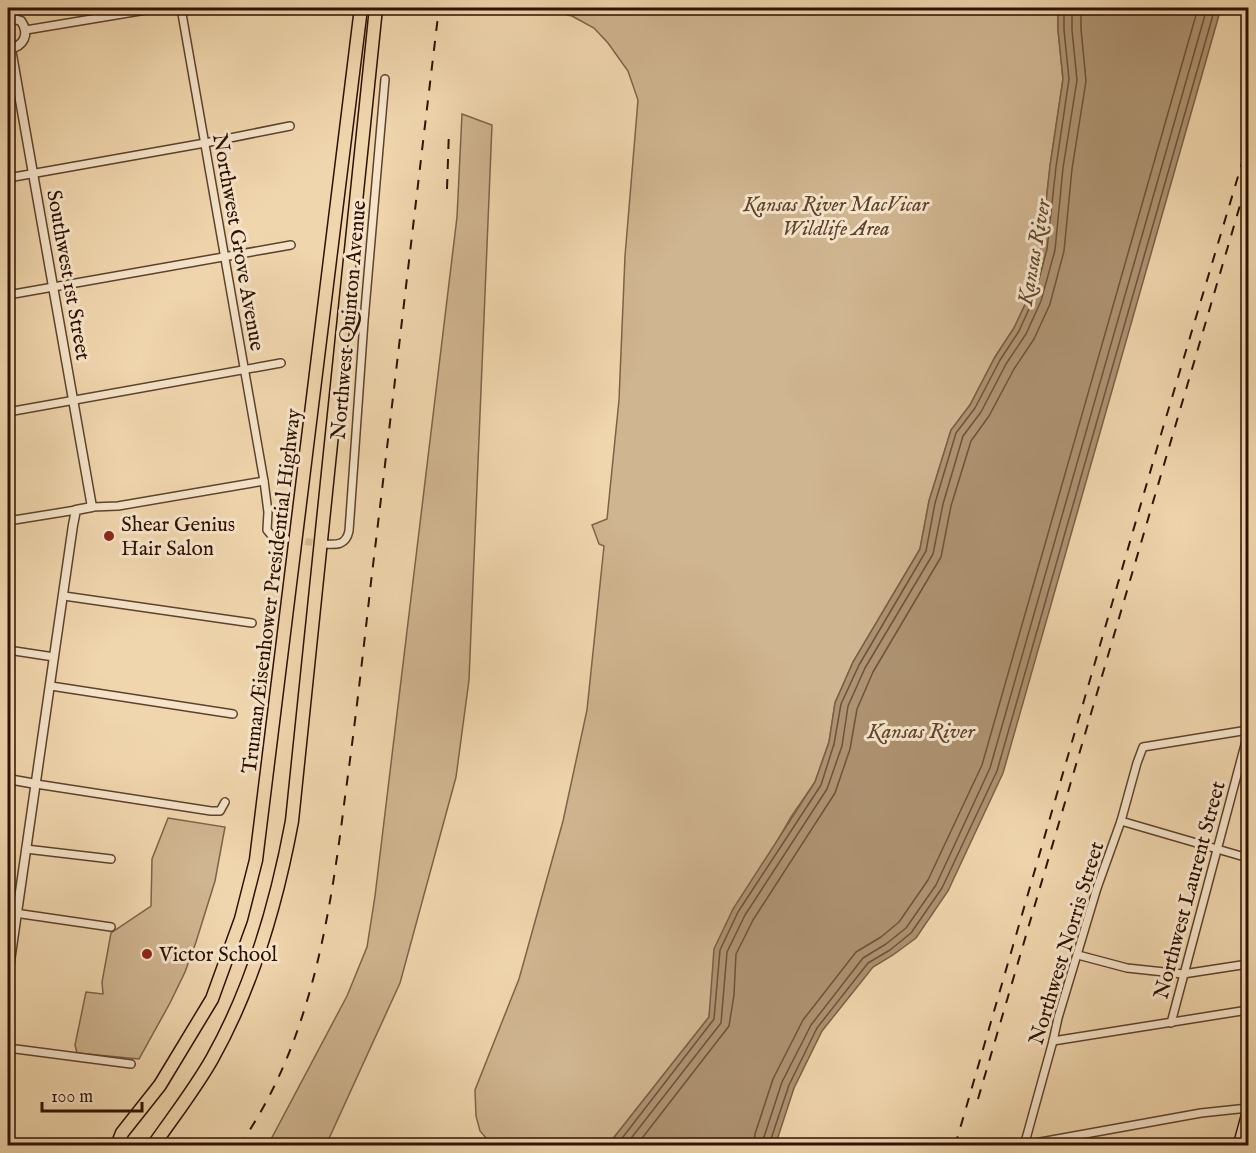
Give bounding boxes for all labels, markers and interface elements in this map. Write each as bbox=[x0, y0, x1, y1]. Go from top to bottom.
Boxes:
street label: Northwest Grove Avenue bbox=[205, 131, 270, 353]
street label: Southwest 1st Street bbox=[39, 188, 96, 363]
park label: Kansas River MacVicar Wildlife Area bbox=[742, 192, 930, 243]
water label: Kansas River bbox=[1012, 196, 1058, 309]
street label: Northwest Quinton Avenue bbox=[326, 199, 373, 441]
street label: Truman/Eisenhower Presidential Highway bbox=[237, 406, 308, 775]
place label: Shear Genius Hair Salon bbox=[121, 512, 235, 563]
marker: Shear Genius Hair Salon bbox=[102, 529, 116, 543]
water label: Kansas River bbox=[866, 718, 976, 746]
street label: Northwest Laurent Street bbox=[1148, 778, 1233, 1002]
street label: Northwest Norris Street bbox=[1024, 839, 1111, 1048]
place label: Victor School bbox=[158, 942, 277, 969]
marker: Victor School bbox=[140, 947, 154, 961]
scale bar bbox=[42, 1075, 142, 1113]
text: 100 m bbox=[51, 1086, 93, 1109]

